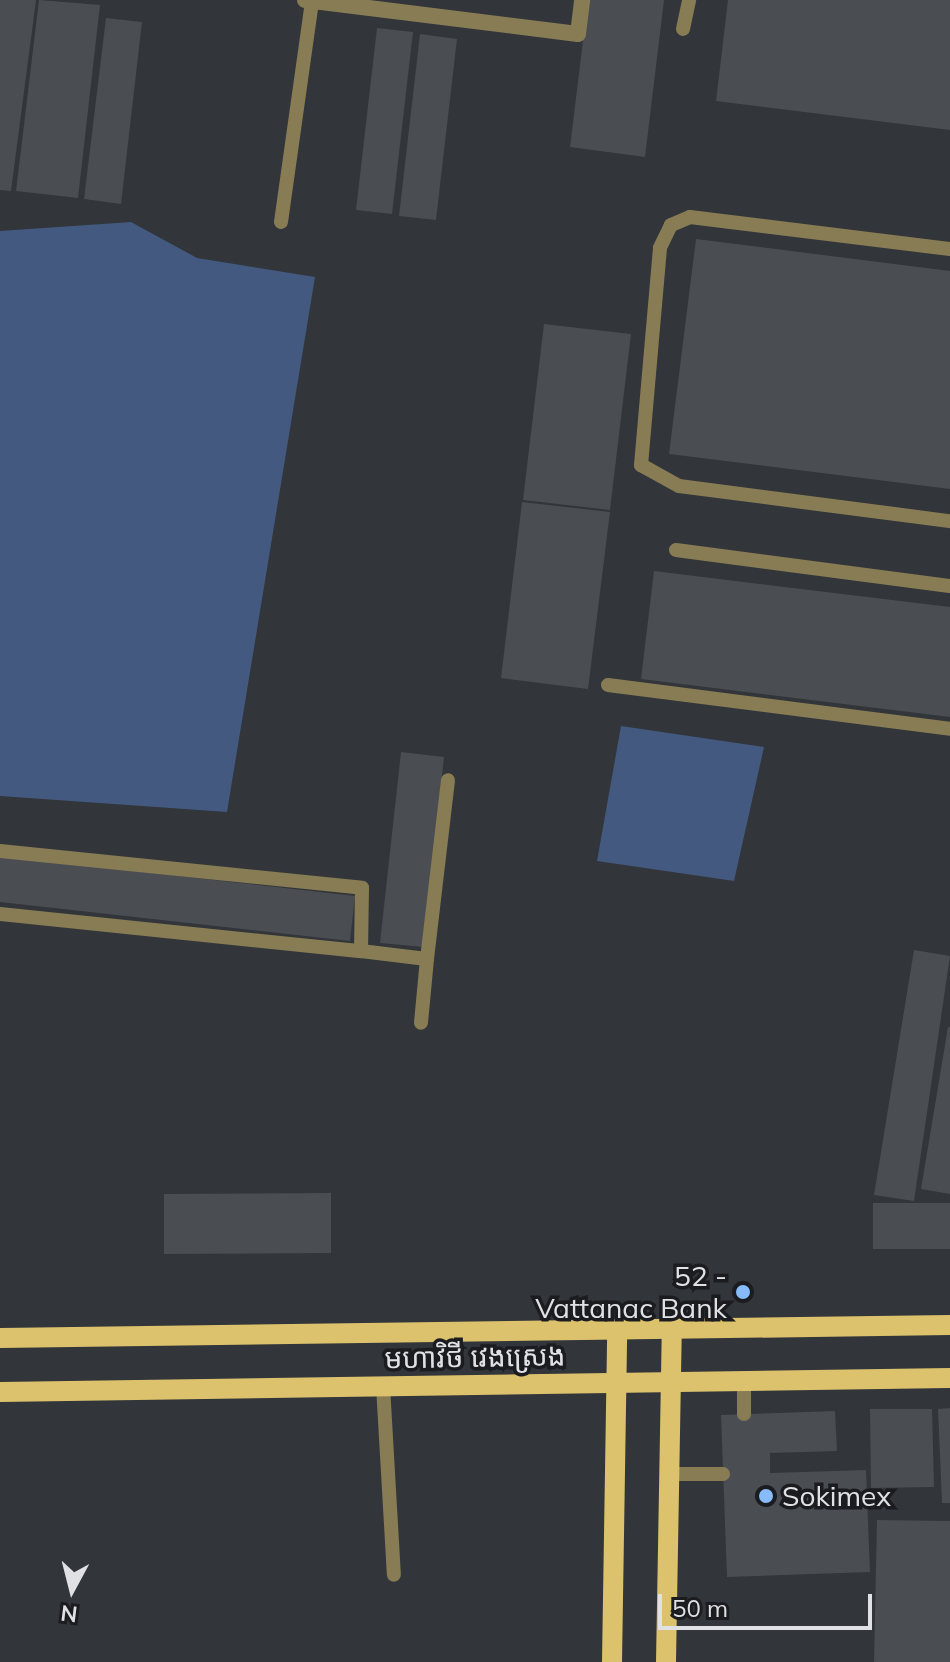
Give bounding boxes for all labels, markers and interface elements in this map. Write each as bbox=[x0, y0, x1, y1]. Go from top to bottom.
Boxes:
place label: 52 - Vattanac Bank bbox=[535, 1259, 727, 1325]
marker: 52 - Vattanac Bank bbox=[734, 1283, 752, 1301]
street label: មហាវិថី វេងស្រេង bbox=[384, 1339, 566, 1375]
place label: Sokimex bbox=[782, 1479, 891, 1513]
marker: Sokimex bbox=[757, 1487, 775, 1505]
north arrow bbox=[32, 1550, 112, 1630]
scale bar bbox=[662, 1578, 876, 1628]
text: 50 m bbox=[672, 1593, 728, 1623]
text: N bbox=[59, 1599, 79, 1629]

